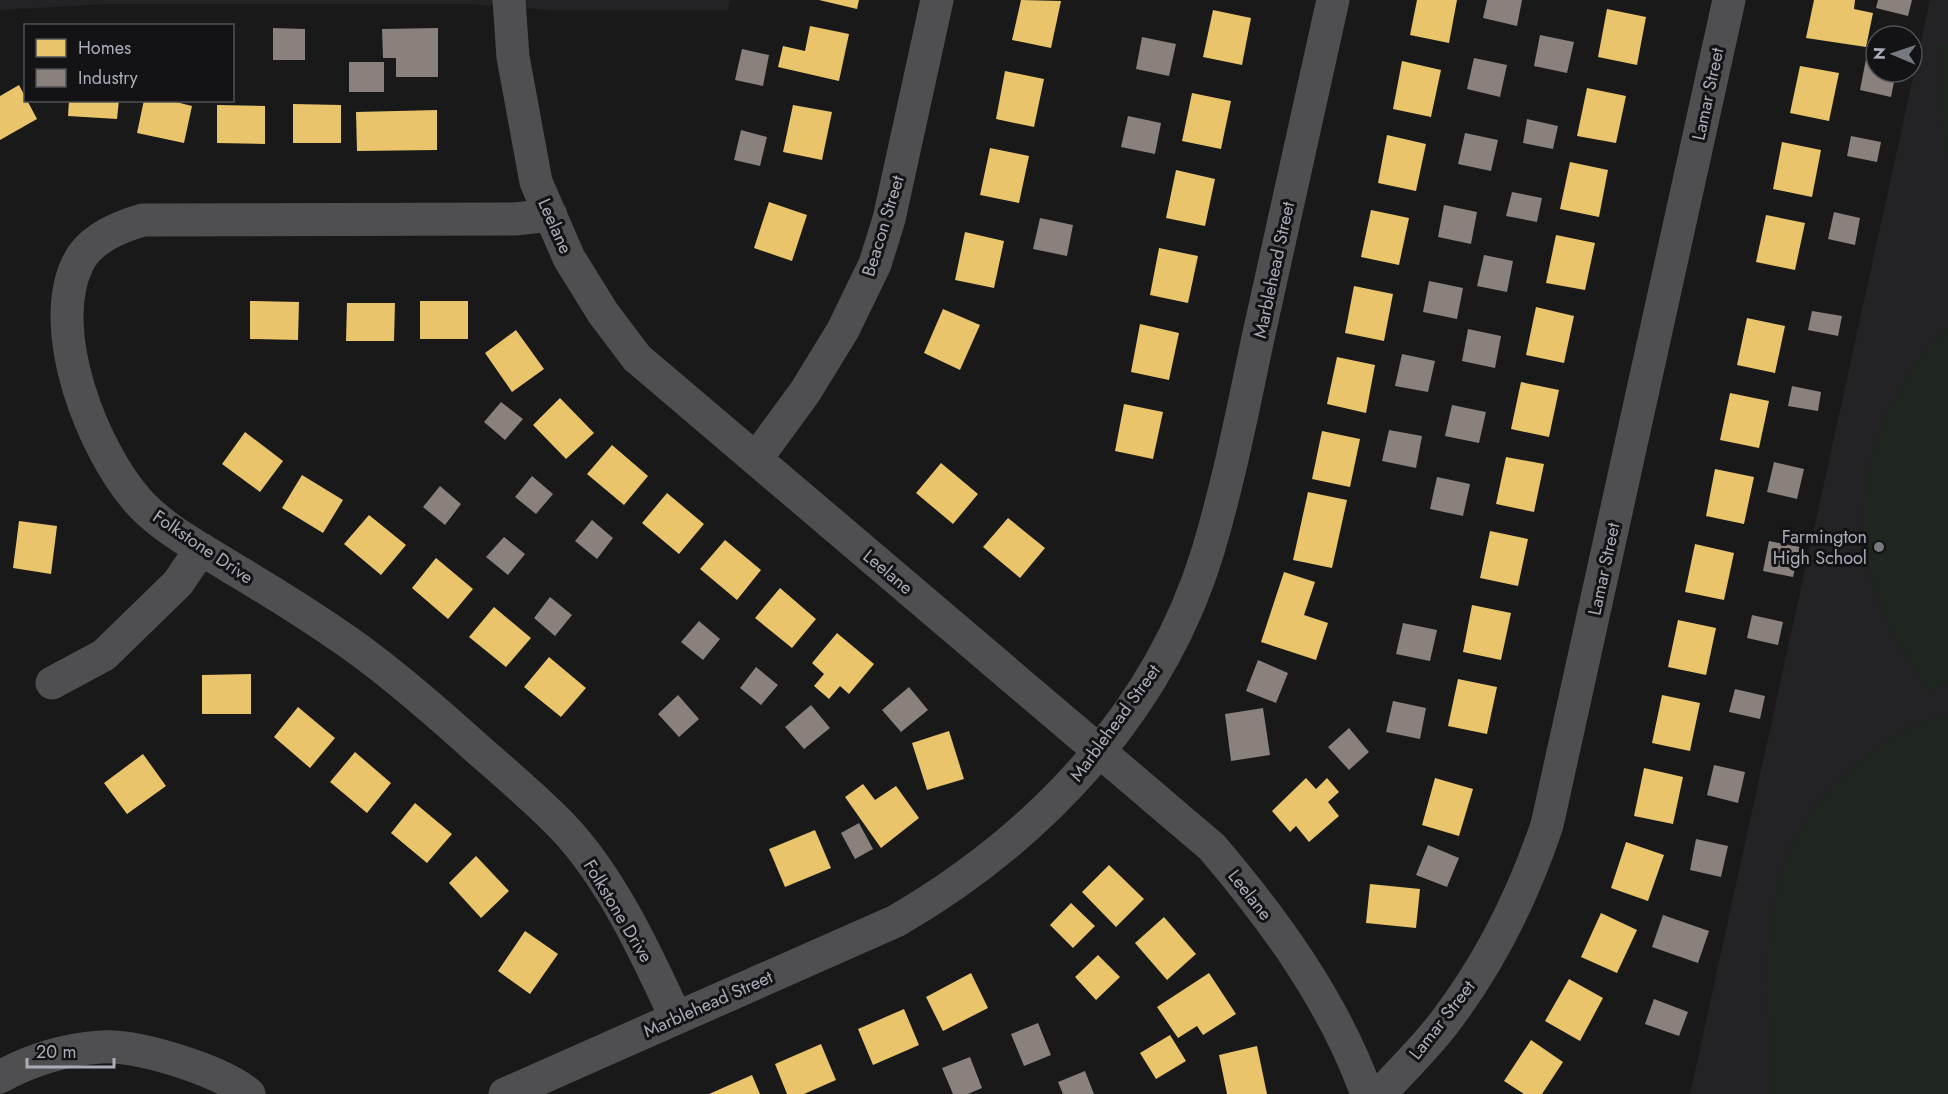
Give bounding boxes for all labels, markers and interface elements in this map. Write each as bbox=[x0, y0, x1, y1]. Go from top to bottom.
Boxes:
legend bbox=[24, 24, 234, 102]
north arrow bbox=[1864, 24, 1924, 84]
text: Homes bbox=[78, 35, 131, 61]
street label: Lamar Street bbox=[1686, 45, 1731, 143]
text: N bbox=[1868, 47, 1891, 60]
text: Industry bbox=[78, 65, 138, 91]
street label: Beacon Street bbox=[855, 172, 911, 280]
street label: Leelane bbox=[531, 194, 579, 258]
street label: Marblehead Street bbox=[1247, 199, 1301, 341]
street label: Folkstone Drive bbox=[148, 504, 258, 590]
street label: Lamar Street bbox=[1582, 520, 1627, 618]
place label: Farmington High School bbox=[1773, 524, 1867, 571]
marker: Farmington High School bbox=[1872, 540, 1886, 554]
street label: Leelane bbox=[857, 543, 919, 601]
street label: Marblehead Street bbox=[1064, 659, 1167, 787]
street label: Folkstone Drive bbox=[577, 855, 659, 967]
street label: Leelane bbox=[1222, 864, 1278, 926]
street label: Marblehead Street bbox=[639, 964, 777, 1044]
street label: Lamar Street bbox=[1403, 974, 1482, 1065]
scale bar bbox=[27, 1031, 114, 1069]
text: 20 m bbox=[36, 1039, 76, 1065]

